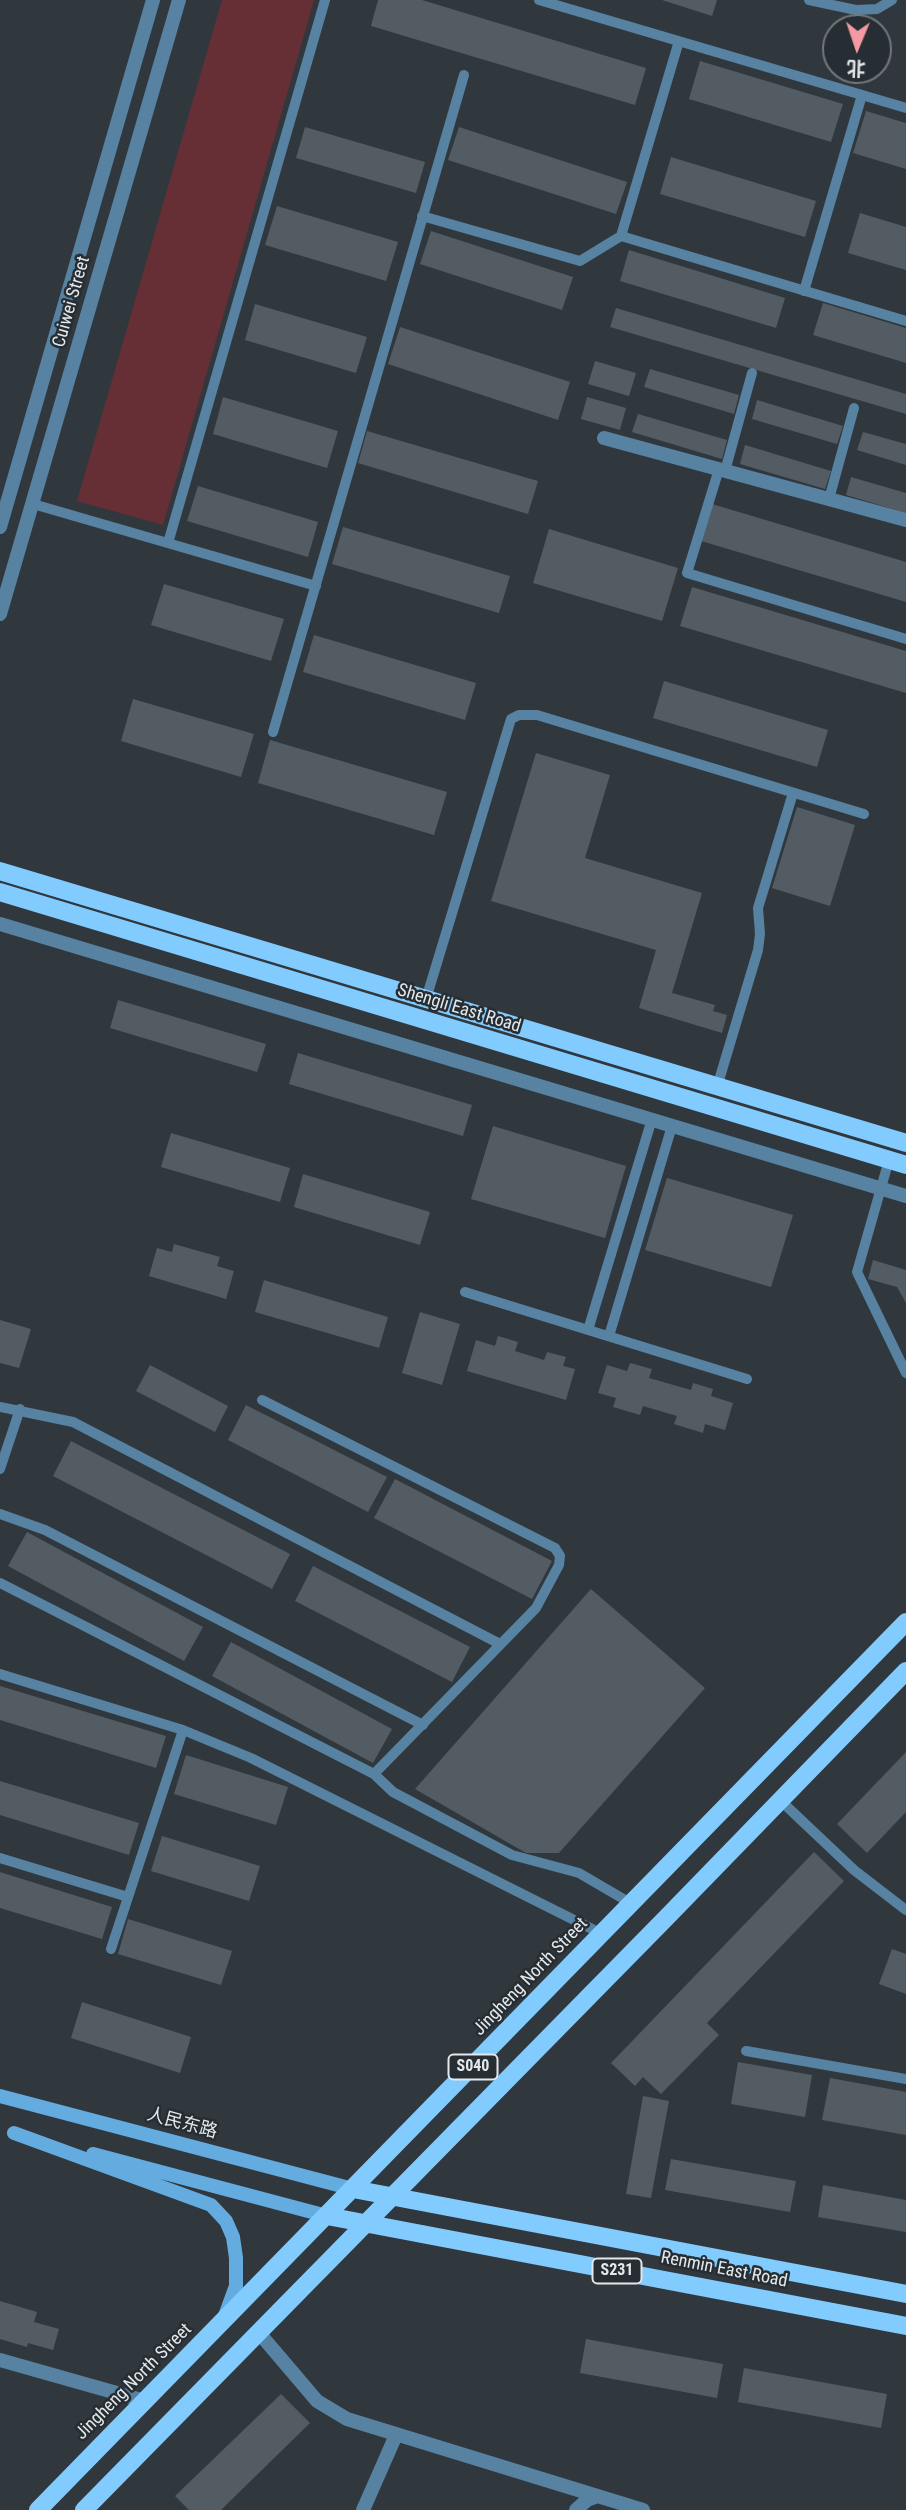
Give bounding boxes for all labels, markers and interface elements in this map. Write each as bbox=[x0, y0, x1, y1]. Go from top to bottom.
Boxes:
north arrow bbox=[822, 14, 892, 84]
text: 北 bbox=[846, 57, 866, 80]
street label: Cuiwei Street bbox=[49, 254, 95, 350]
street label: Shengli East Road bbox=[395, 980, 523, 1038]
street label: Jingheng North Street bbox=[469, 1913, 593, 2041]
road number: S040 bbox=[448, 2054, 498, 2080]
street label: 人民东路 bbox=[144, 2104, 220, 2144]
street label: Renmin East Road bbox=[659, 2247, 789, 2293]
road number: S231 bbox=[592, 2258, 642, 2284]
street label: Jingheng North Street bbox=[71, 2319, 197, 2445]

